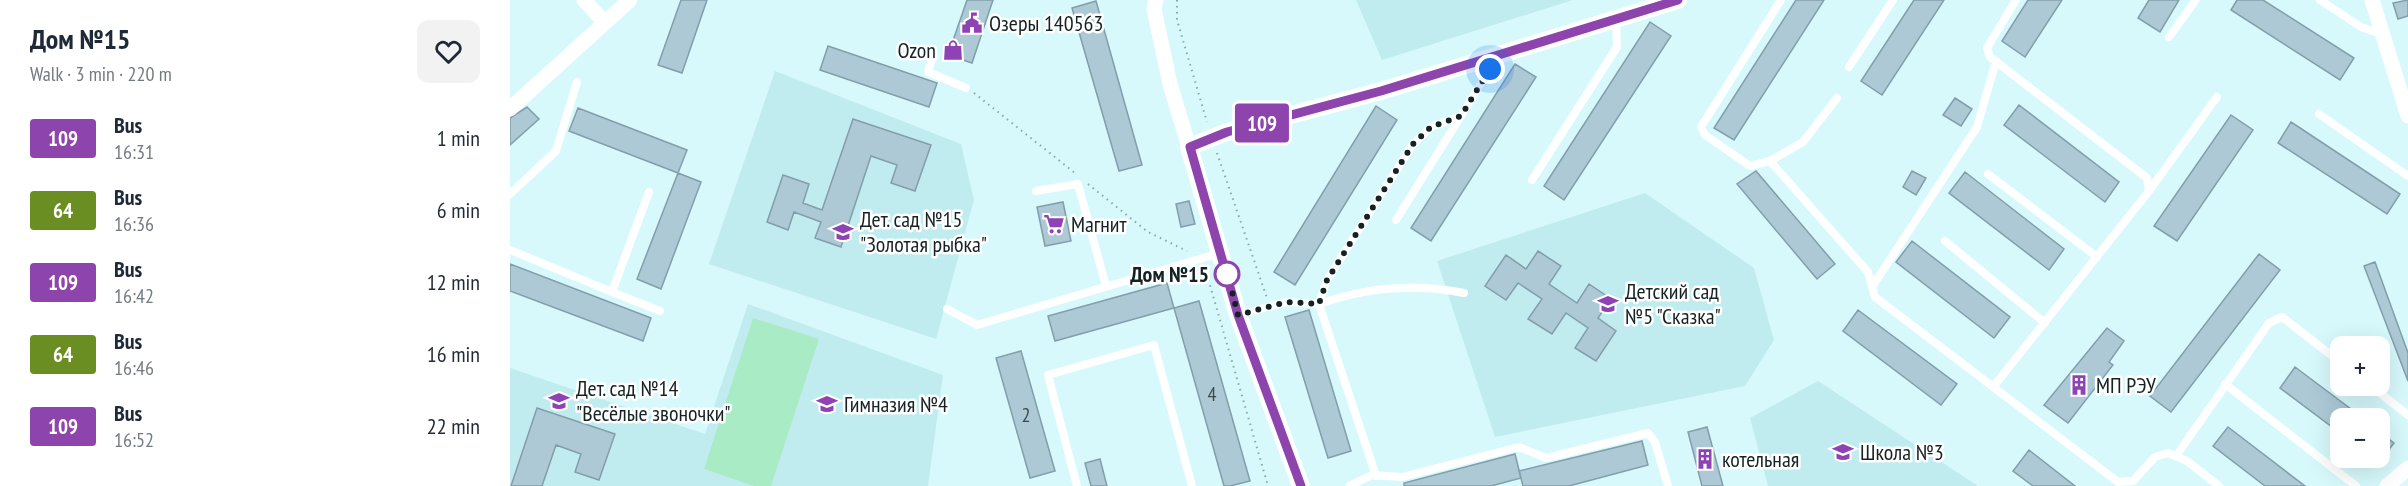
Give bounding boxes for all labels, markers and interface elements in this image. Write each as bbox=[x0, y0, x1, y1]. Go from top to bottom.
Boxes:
place label: Озеры 140563 bbox=[989, 9, 1103, 37]
public building icon: Озеры 140563 bbox=[960, 11, 984, 35]
text: Дом №15 bbox=[30, 20, 130, 57]
button: heart bbox=[417, 20, 480, 83]
place label: Ozon bbox=[897, 36, 936, 64]
shop icon: Ozon bbox=[941, 38, 965, 62]
your location bbox=[1475, 54, 1505, 84]
text: Walk · 3 min · 220 m bbox=[30, 61, 172, 87]
line badge: 109 bbox=[1228, 104, 1296, 142]
text: 109 bbox=[1247, 110, 1277, 137]
text: Bus bbox=[114, 111, 142, 139]
text: 1 min bbox=[437, 124, 480, 152]
text: 109 bbox=[48, 125, 78, 152]
text: 16:31 bbox=[114, 139, 154, 165]
text: Bus bbox=[114, 183, 142, 211]
text: 6 min bbox=[437, 196, 480, 224]
text: 64 bbox=[53, 197, 73, 224]
place label: Дет. сад №15 "Золотая рыбка" bbox=[860, 205, 987, 258]
place label: Магнит bbox=[1071, 210, 1128, 238]
text: 16:36 bbox=[114, 211, 154, 237]
supermarket icon: Магнит bbox=[1042, 212, 1066, 236]
school or university icon: Дет. сад №15 "Золотая рыбка" bbox=[831, 220, 855, 244]
text: Bus bbox=[114, 255, 142, 283]
place label: Дом №15 bbox=[1130, 260, 1209, 288]
marker: Дом №15 bbox=[1214, 261, 1240, 287]
text: 12 min bbox=[427, 268, 480, 296]
text: 109 bbox=[48, 269, 78, 296]
place label: Детский сад №5 "Сказка" bbox=[1625, 277, 1721, 330]
text: 16:42 bbox=[114, 283, 154, 309]
school or university icon: Детский сад №5 "Сказка" bbox=[1596, 292, 1620, 316]
text: Bus bbox=[114, 327, 142, 355]
map controls bbox=[2330, 336, 2390, 468]
button: + bbox=[2330, 336, 2390, 396]
text: 16 min bbox=[427, 340, 480, 368]
text: 64 bbox=[53, 341, 73, 368]
text: 16:46 bbox=[114, 355, 154, 381]
place label: МП РЭУ bbox=[2096, 371, 2156, 399]
building icon: МП РЭУ bbox=[2067, 373, 2091, 397]
place label: Дет. сад №14 "Весёлые звоночки" bbox=[576, 374, 731, 427]
house number: 4 bbox=[1208, 381, 1217, 407]
school or university icon: Дет. сад №14 "Весёлые звоночки" bbox=[547, 389, 571, 413]
place label: Гимназия №4 bbox=[844, 390, 948, 418]
school or university icon: Гимназия №4 bbox=[815, 392, 839, 416]
text: Bus bbox=[114, 399, 142, 427]
house number: 2 bbox=[1022, 402, 1031, 428]
button: − bbox=[2330, 408, 2390, 468]
text: 22 min bbox=[427, 412, 480, 440]
text: 109 bbox=[48, 413, 78, 440]
text: 16:52 bbox=[114, 427, 154, 453]
place label: Школа №3 bbox=[1860, 438, 1944, 466]
school or university icon: Школа №3 bbox=[1831, 440, 1855, 464]
place label: котельная bbox=[1722, 445, 1799, 473]
building icon: котельная bbox=[1693, 447, 1717, 471]

